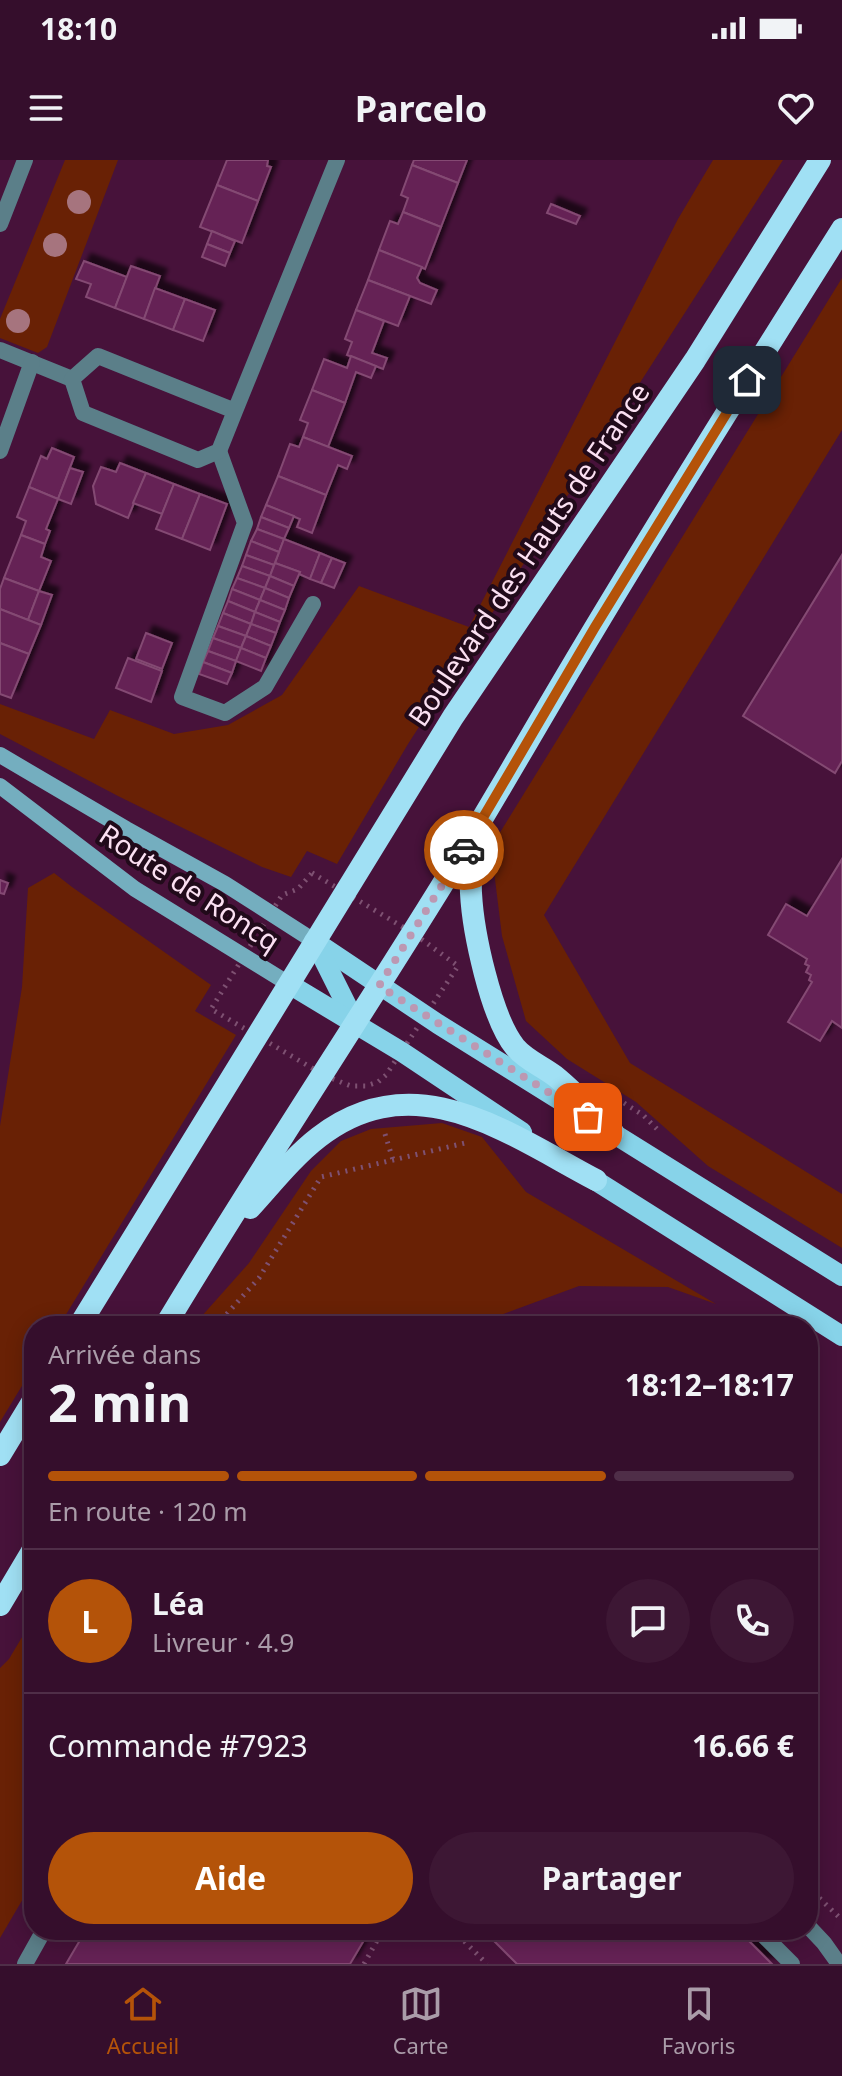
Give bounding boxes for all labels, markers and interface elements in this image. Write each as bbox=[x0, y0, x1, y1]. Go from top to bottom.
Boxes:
text: 18:10 bbox=[40, 8, 117, 49]
text: Parcelo bbox=[355, 84, 487, 133]
icon: menu bbox=[24, 86, 68, 130]
icon: heart bbox=[774, 86, 818, 130]
pin bbox=[713, 346, 781, 414]
icon: home bbox=[725, 358, 769, 402]
street label: Boulevard des Hauts de France bbox=[399, 375, 657, 733]
courier bbox=[424, 810, 504, 890]
street label: Route de Roncq bbox=[93, 815, 287, 959]
icon: car bbox=[442, 828, 486, 872]
pin bbox=[554, 1083, 622, 1151]
icon: bag bbox=[566, 1095, 610, 1139]
text: Arrivée dans bbox=[48, 1336, 201, 1372]
text: 18:12–18:17 bbox=[625, 1364, 794, 1405]
text: 2 min bbox=[48, 1366, 191, 1437]
text: En route · 120 m bbox=[48, 1493, 248, 1529]
button: chat bbox=[606, 1579, 690, 1663]
button: phone bbox=[710, 1579, 794, 1663]
text: Léa bbox=[152, 1583, 205, 1624]
text: L bbox=[82, 1601, 98, 1642]
text: Livreur · 4.9 bbox=[152, 1624, 294, 1660]
text: Commande #7923 bbox=[48, 1725, 308, 1766]
text: 16.66 € bbox=[692, 1725, 794, 1766]
button: Aide bbox=[48, 1832, 413, 1924]
button: Partager bbox=[429, 1832, 794, 1924]
tab: Accueil bbox=[107, 1982, 179, 2060]
tab: Carte bbox=[393, 1982, 448, 2060]
tab: Favoris bbox=[662, 1982, 735, 2060]

